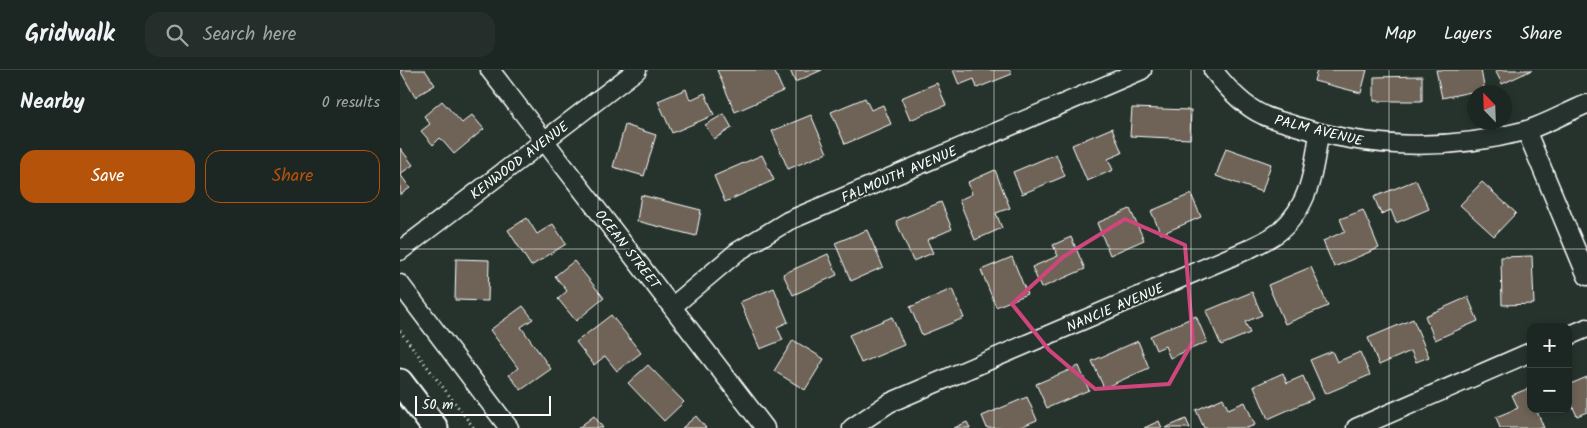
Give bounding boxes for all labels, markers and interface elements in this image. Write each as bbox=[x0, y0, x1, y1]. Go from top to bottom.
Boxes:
search box bbox=[145, 12, 495, 57]
text: Gridwalk bbox=[25, 15, 115, 54]
text: Search here bbox=[203, 20, 296, 50]
text: Map bbox=[1385, 20, 1416, 49]
text: Layers bbox=[1444, 20, 1492, 49]
text: Share bbox=[1520, 20, 1562, 49]
icon: search bbox=[163, 21, 191, 49]
north arrow bbox=[1467, 85, 1512, 130]
text: Nearby bbox=[20, 86, 85, 119]
text: 0 results bbox=[322, 90, 380, 115]
street label: PALM AVENUE bbox=[1272, 109, 1366, 153]
street label: KENWOOD AVENUE bbox=[466, 116, 574, 205]
street label: FALMOUTH AVENUE bbox=[838, 140, 962, 209]
button: Save bbox=[20, 150, 195, 203]
button: Share bbox=[205, 150, 380, 203]
street label: OCEAN STREET bbox=[589, 205, 666, 295]
street label: NANCIE AVENUE bbox=[1063, 277, 1168, 338]
map controls bbox=[1527, 323, 1572, 413]
button: + bbox=[1527, 323, 1572, 368]
button: − bbox=[1527, 368, 1572, 413]
scale bar bbox=[415, 393, 551, 416]
text: 50 m bbox=[422, 394, 453, 416]

